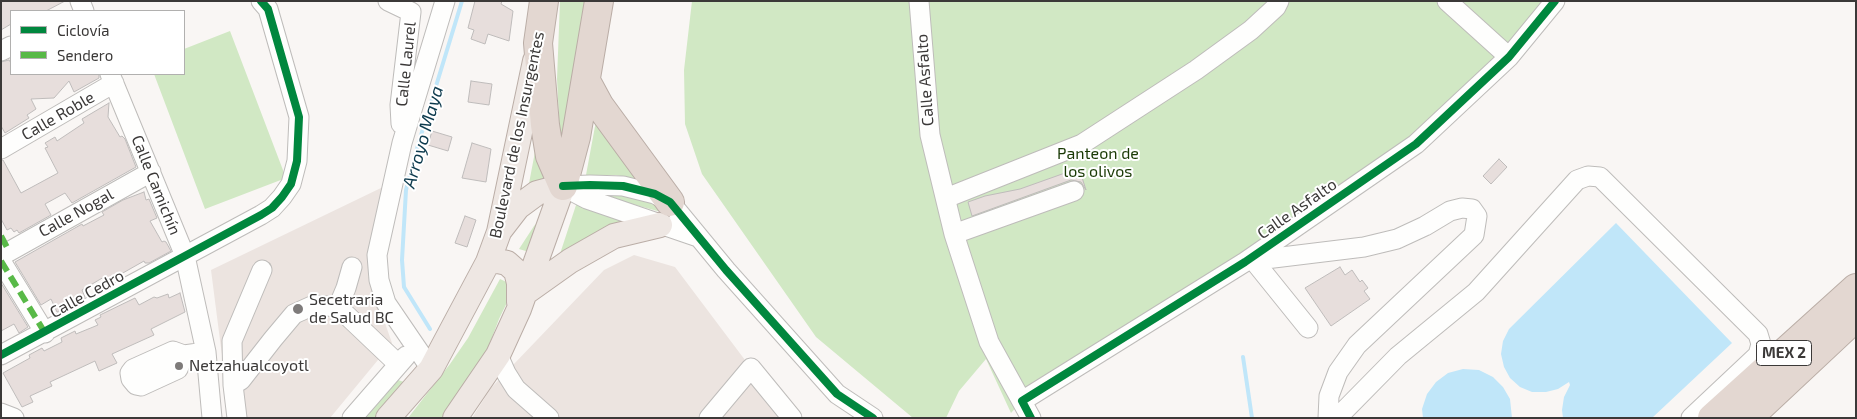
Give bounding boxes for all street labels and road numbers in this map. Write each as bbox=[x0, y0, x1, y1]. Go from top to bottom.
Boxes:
street label: Calle Laurel bbox=[392, 21, 420, 107]
street label: Boulevard de los Insurgentes bbox=[486, 30, 548, 240]
street label: Calle Asfalto bbox=[912, 33, 938, 127]
street label: Calle Roble bbox=[18, 87, 98, 145]
street label: Calle Camichín bbox=[127, 132, 185, 238]
street label: Calle Asfalto bbox=[1254, 175, 1340, 243]
street label: Calle Nogal bbox=[35, 185, 117, 241]
street label: Calle Cedro bbox=[47, 266, 127, 322]
road number: MEX 2 bbox=[1756, 340, 1812, 366]

